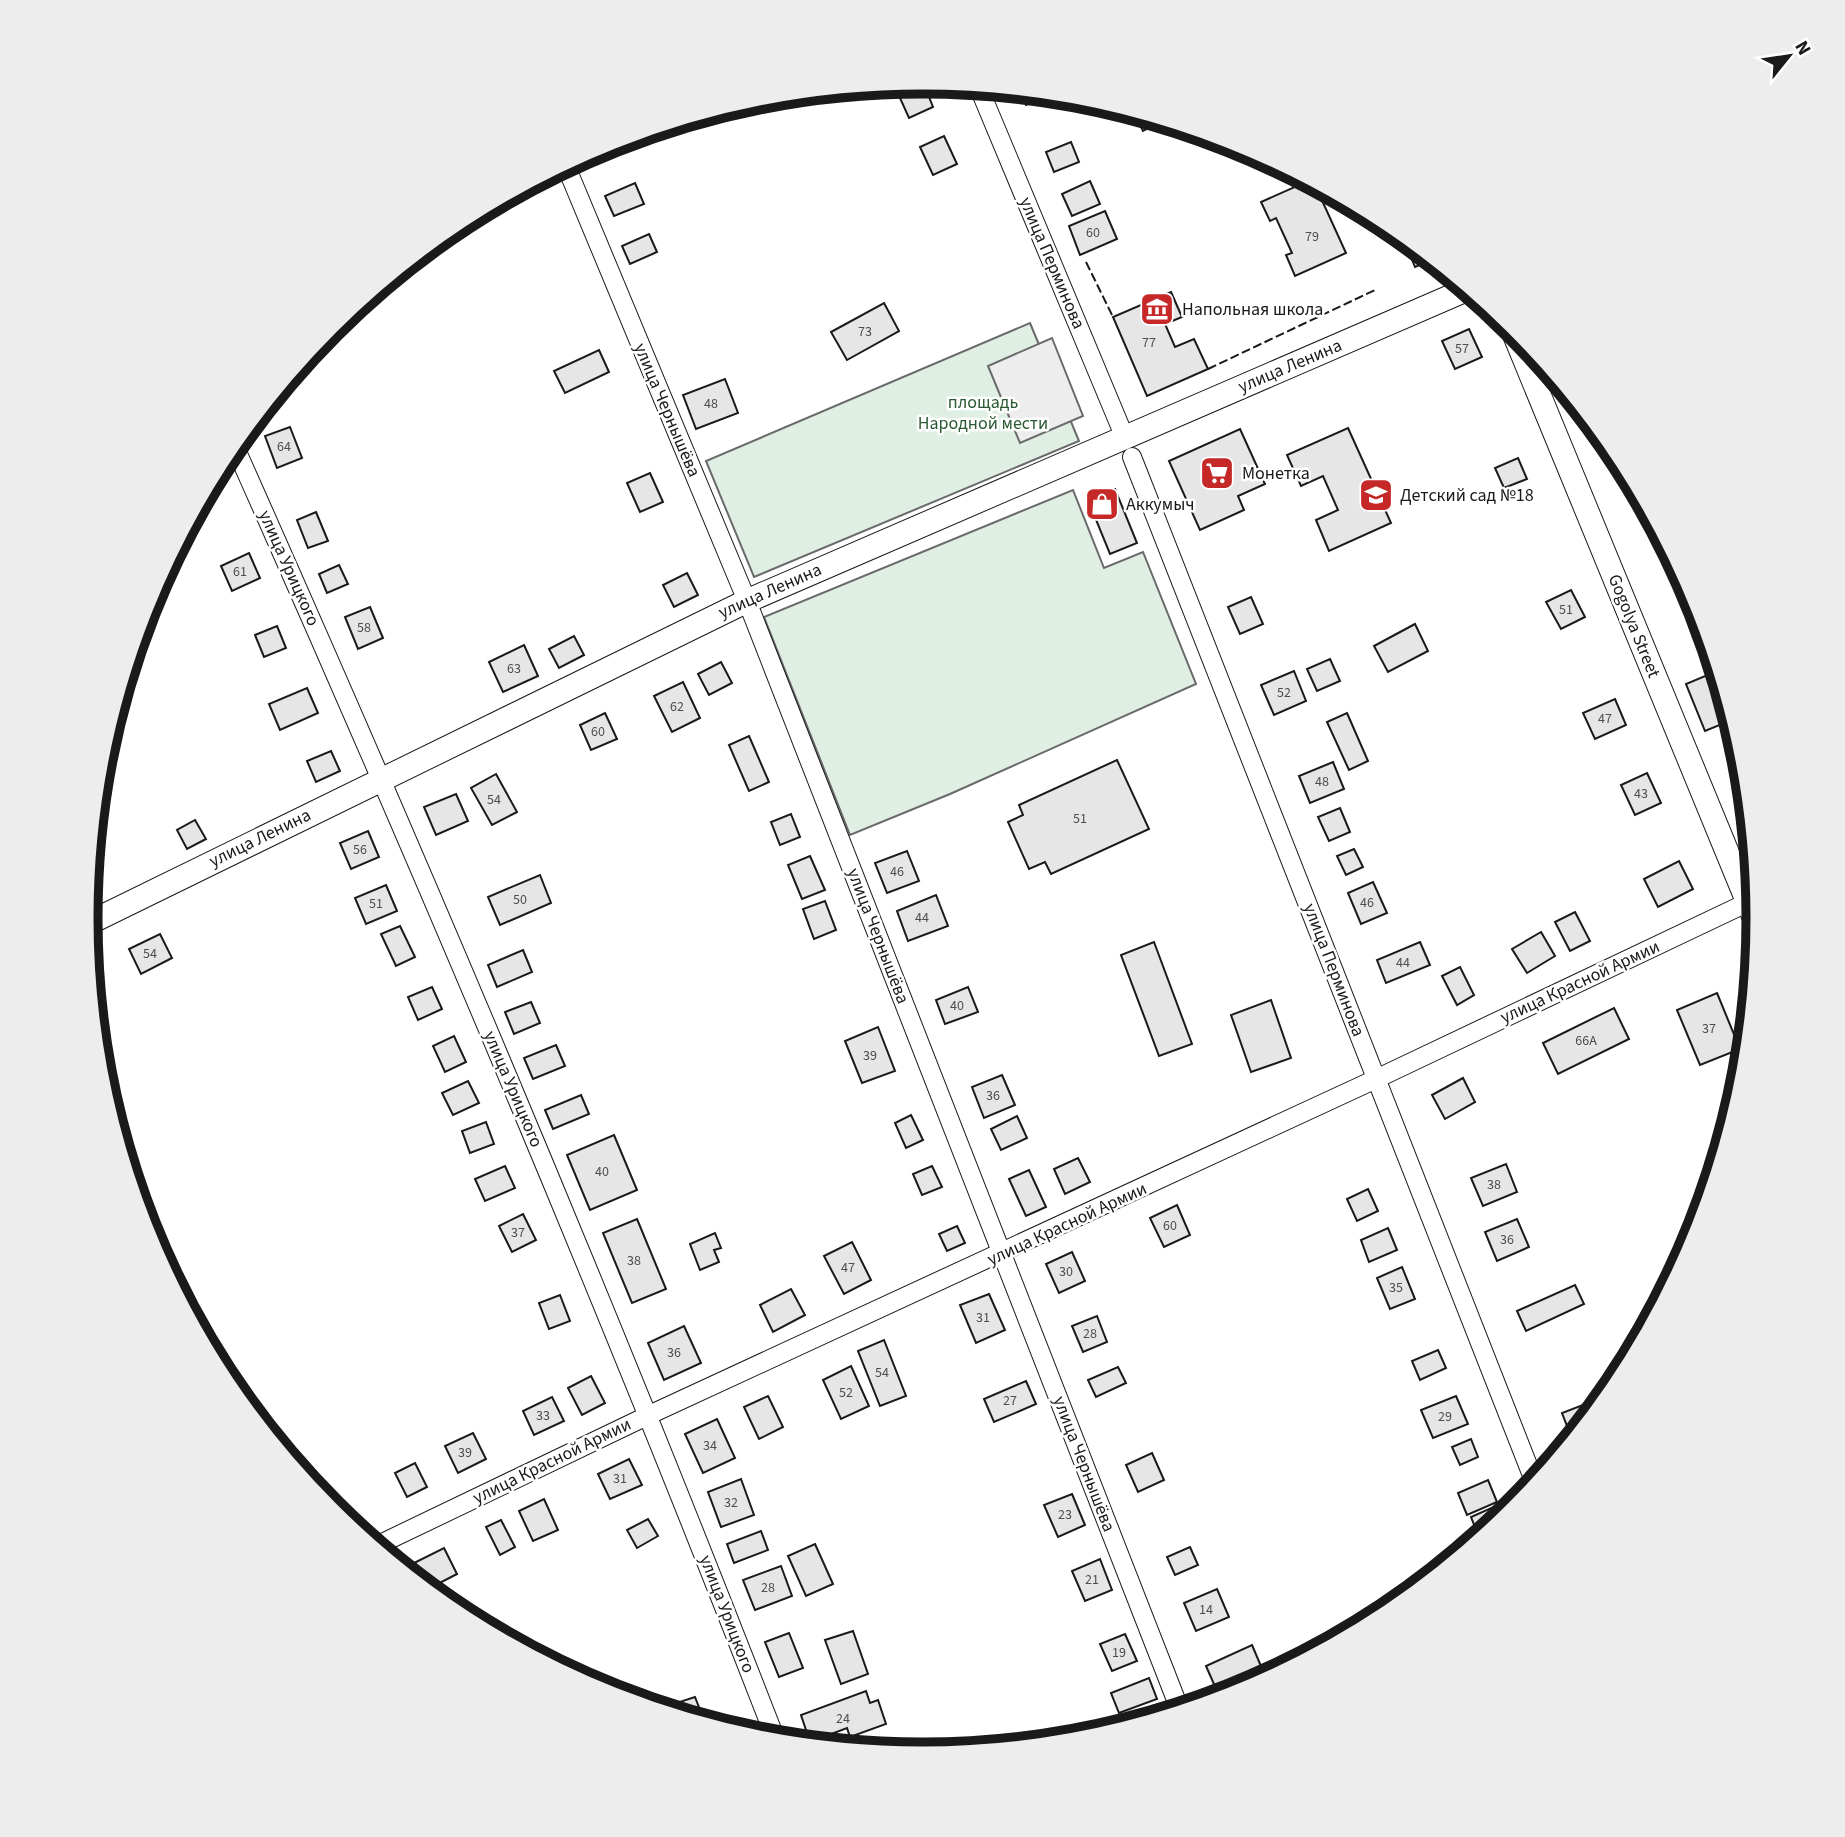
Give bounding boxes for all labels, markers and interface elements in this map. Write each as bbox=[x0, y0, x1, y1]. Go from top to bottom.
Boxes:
north arrow bbox=[1754, 21, 1824, 91]
text: N bbox=[1788, 36, 1817, 60]
street label: улица Перминова bbox=[1013, 193, 1091, 333]
house number: 60 bbox=[1086, 223, 1100, 243]
house number: 79 bbox=[1305, 227, 1319, 247]
museum icon: Напольная школа bbox=[1138, 290, 1176, 328]
place label: Напольная школа bbox=[1182, 297, 1323, 322]
house number: 73 bbox=[858, 322, 872, 342]
house number: 77 bbox=[1142, 333, 1156, 353]
street label: улица Ленина bbox=[1234, 333, 1346, 399]
street label: улица Чернышёва bbox=[627, 339, 707, 481]
house number: 57 bbox=[1455, 339, 1469, 359]
park label: площадь Народной мести bbox=[918, 390, 1048, 436]
house number: 48 bbox=[704, 394, 718, 414]
house number: 64 bbox=[277, 437, 291, 457]
supermarket icon: Монетка bbox=[1198, 454, 1236, 492]
place label: Монетка bbox=[1242, 461, 1310, 486]
school or university icon: Детский сад №18 bbox=[1357, 476, 1395, 514]
place label: Детский сад №18 bbox=[1400, 483, 1534, 508]
shop icon: Аккумыч bbox=[1083, 485, 1121, 523]
place label: Аккумыч bbox=[1126, 492, 1195, 517]
street label: улица Урицкого bbox=[252, 506, 326, 630]
street label: улица Ленина bbox=[714, 557, 826, 625]
house number: 61 bbox=[233, 562, 247, 582]
street label: Gogolya Street bbox=[1602, 570, 1666, 682]
house number: 51 bbox=[1559, 600, 1573, 620]
house number: 58 bbox=[357, 618, 371, 638]
house number: 63 bbox=[507, 659, 521, 679]
house number: 52 bbox=[1277, 683, 1291, 703]
house number: 62 bbox=[670, 697, 684, 717]
house number: 47 bbox=[1598, 709, 1612, 729]
house number: 60 bbox=[591, 722, 605, 742]
house number: 48 bbox=[1315, 772, 1329, 792]
house number: 43 bbox=[1634, 784, 1648, 804]
house number: 54 bbox=[487, 790, 501, 810]
street label: улица Ленина bbox=[205, 803, 315, 873]
house number: 51 bbox=[1073, 809, 1087, 829]
house number: 56 bbox=[353, 840, 367, 860]
house number: 46 bbox=[890, 862, 904, 882]
street label: улица Чернышёва bbox=[841, 865, 915, 1007]
house number: 50 bbox=[513, 890, 527, 910]
house number: 46 bbox=[1360, 893, 1374, 913]
house number: 51 bbox=[369, 894, 383, 914]
street label: улица Перминова bbox=[1297, 900, 1371, 1040]
house number: 44 bbox=[915, 908, 929, 928]
street label: улица Красной Армии bbox=[1496, 934, 1664, 1030]
house number: 54 bbox=[143, 944, 157, 964]
house number: 44 bbox=[1396, 953, 1410, 973]
house number: 40 bbox=[950, 996, 964, 1016]
house number: 37 bbox=[1702, 1019, 1716, 1039]
street label: улица Урицкого bbox=[477, 1027, 549, 1151]
house number: 66А bbox=[1575, 1031, 1597, 1051]
house number: 39 bbox=[863, 1046, 877, 1066]
house number: 36 bbox=[986, 1086, 1000, 1106]
house number: 40 bbox=[595, 1162, 609, 1182]
house number: 38 bbox=[1487, 1175, 1501, 1195]
street label: улица Красной Армии bbox=[983, 1176, 1151, 1272]
house number: 60 bbox=[1163, 1216, 1177, 1236]
house number: 37 bbox=[511, 1223, 525, 1243]
house number: 36 bbox=[1500, 1230, 1514, 1250]
house number: 38 bbox=[627, 1251, 641, 1271]
house number: 47 bbox=[841, 1258, 855, 1278]
house number: 30 bbox=[1059, 1262, 1073, 1282]
house number: 35 bbox=[1389, 1278, 1403, 1298]
house number: 31 bbox=[976, 1308, 990, 1328]
house number: 28 bbox=[1083, 1324, 1097, 1344]
house number: 36 bbox=[667, 1343, 681, 1363]
house number: 54 bbox=[875, 1363, 889, 1383]
house number: 52 bbox=[839, 1383, 853, 1403]
house number: 27 bbox=[1003, 1391, 1017, 1411]
street label: улица Чернышёва bbox=[1047, 1393, 1121, 1535]
house number: 33 bbox=[536, 1406, 550, 1426]
house number: 29 bbox=[1438, 1407, 1452, 1427]
street label: улица Красной Армии bbox=[469, 1412, 635, 1510]
house number: 34 bbox=[703, 1436, 717, 1456]
house number: 39 bbox=[458, 1443, 472, 1463]
house number: 31 bbox=[613, 1469, 627, 1489]
house number: 32 bbox=[724, 1493, 738, 1513]
house number: 23 bbox=[1058, 1505, 1072, 1525]
street label: улица Урицкого bbox=[693, 1551, 761, 1677]
house number: 21 bbox=[1085, 1570, 1099, 1590]
house number: 28 bbox=[761, 1578, 775, 1598]
house number: 14 bbox=[1199, 1600, 1213, 1620]
house number: 19 bbox=[1112, 1643, 1126, 1663]
house number: 24 bbox=[836, 1709, 850, 1729]

